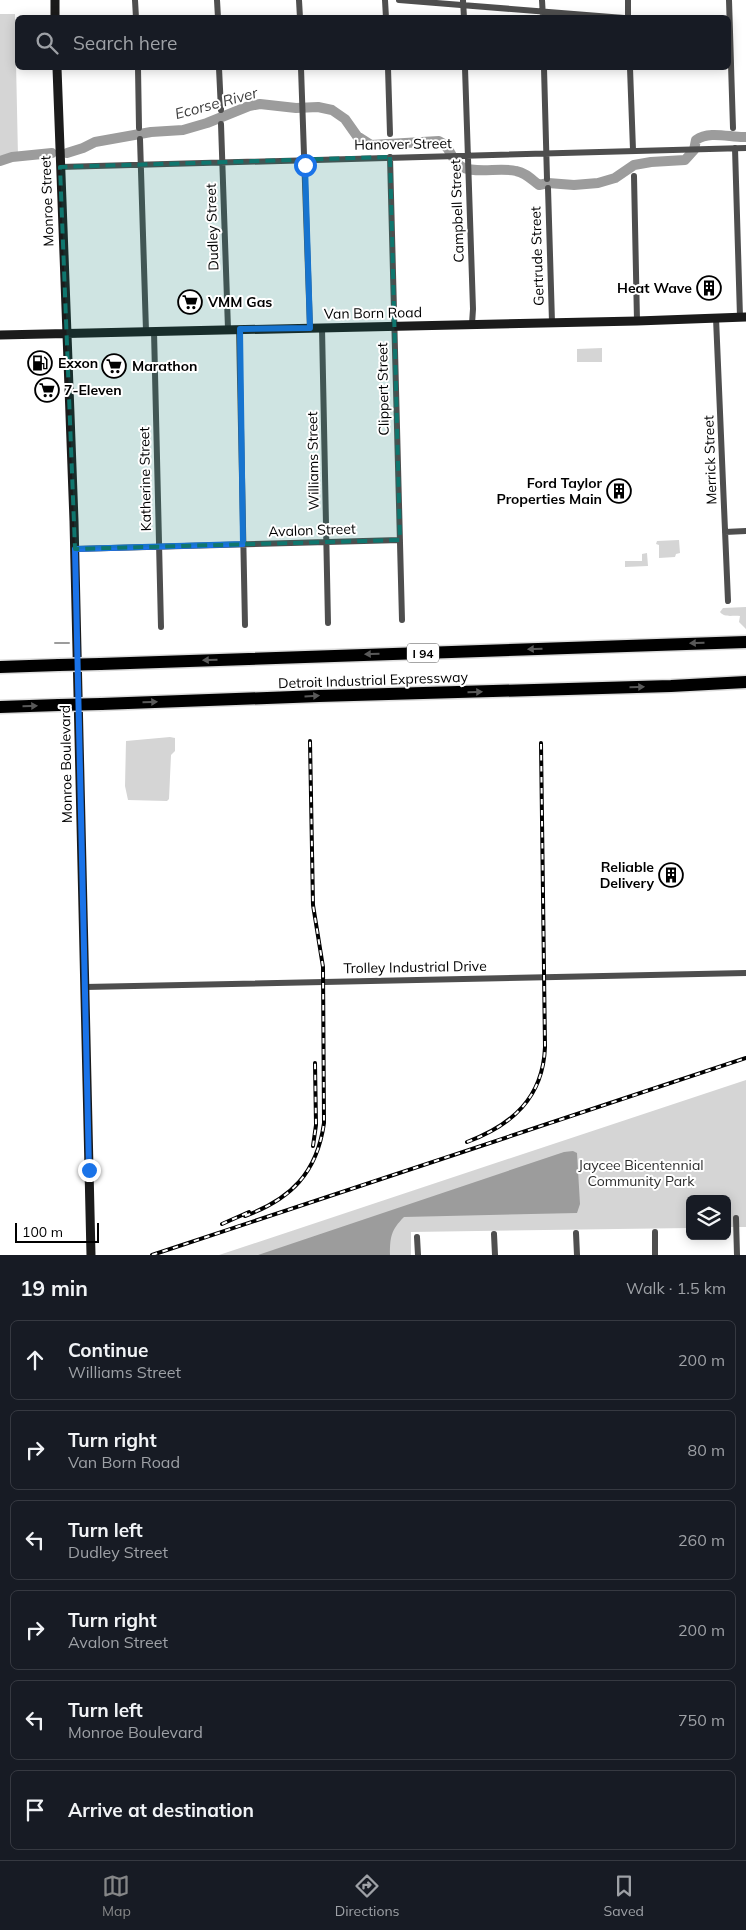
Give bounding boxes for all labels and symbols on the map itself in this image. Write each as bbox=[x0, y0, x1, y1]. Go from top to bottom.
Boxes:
water label: Ecorse River bbox=[173, 83, 260, 123]
street label: Hanover Street bbox=[354, 134, 452, 154]
route start bbox=[294, 154, 317, 177]
street label: Monroe Street bbox=[36, 155, 58, 247]
street label: Campbell Street bbox=[446, 159, 468, 263]
street label: Dudley Street bbox=[201, 183, 223, 271]
street label: Gertrude Street bbox=[526, 206, 548, 306]
building icon: Heat Wave bbox=[696, 275, 722, 301]
place label: Heat Wave bbox=[617, 279, 692, 297]
supermarket icon: VMM Gas bbox=[177, 289, 203, 315]
place label: VMM Gas bbox=[207, 293, 272, 311]
street label: Van Born Road bbox=[324, 303, 422, 323]
street label: Clippert Street bbox=[373, 342, 393, 436]
fuel station icon: Exxon bbox=[27, 350, 53, 376]
supermarket icon: Marathon bbox=[101, 353, 127, 379]
place label: Exxon bbox=[58, 354, 98, 372]
place label: Marathon bbox=[132, 357, 197, 375]
supermarket icon: 7-Eleven bbox=[34, 377, 60, 403]
place label: 7-Eleven bbox=[64, 381, 122, 399]
street label: Williams Street bbox=[303, 411, 323, 511]
street label: Merrick Street bbox=[699, 415, 721, 505]
street label: Katherine Street bbox=[135, 426, 155, 531]
place label: Ford Taylor Properties Main bbox=[496, 474, 602, 508]
building icon: Ford Taylor Properties Main bbox=[606, 478, 632, 504]
street label: Avalon Street bbox=[268, 519, 356, 541]
one-way arrow bbox=[689, 640, 705, 648]
road number: I 94 bbox=[407, 644, 439, 662]
one-way arrow bbox=[527, 645, 543, 653]
one-way arrow bbox=[364, 651, 380, 659]
one-way arrow bbox=[202, 656, 218, 664]
street label: Detroit Industrial Expressway bbox=[278, 668, 469, 692]
one-way arrow bbox=[629, 683, 645, 691]
one-way arrow bbox=[467, 687, 483, 695]
one-way arrow bbox=[304, 692, 320, 700]
one-way arrow bbox=[142, 698, 158, 706]
one-way arrow bbox=[22, 702, 38, 710]
street label: Monroe Boulevard bbox=[56, 705, 76, 823]
place label: Reliable Delivery bbox=[600, 858, 654, 892]
building icon: Reliable Delivery bbox=[658, 862, 684, 888]
street label: Trolley Industrial Drive bbox=[343, 957, 487, 977]
park label: Jaycee Bicentennial Community Park bbox=[578, 1156, 704, 1190]
route end bbox=[78, 1159, 101, 1182]
scale bar bbox=[15, 1220, 99, 1243]

